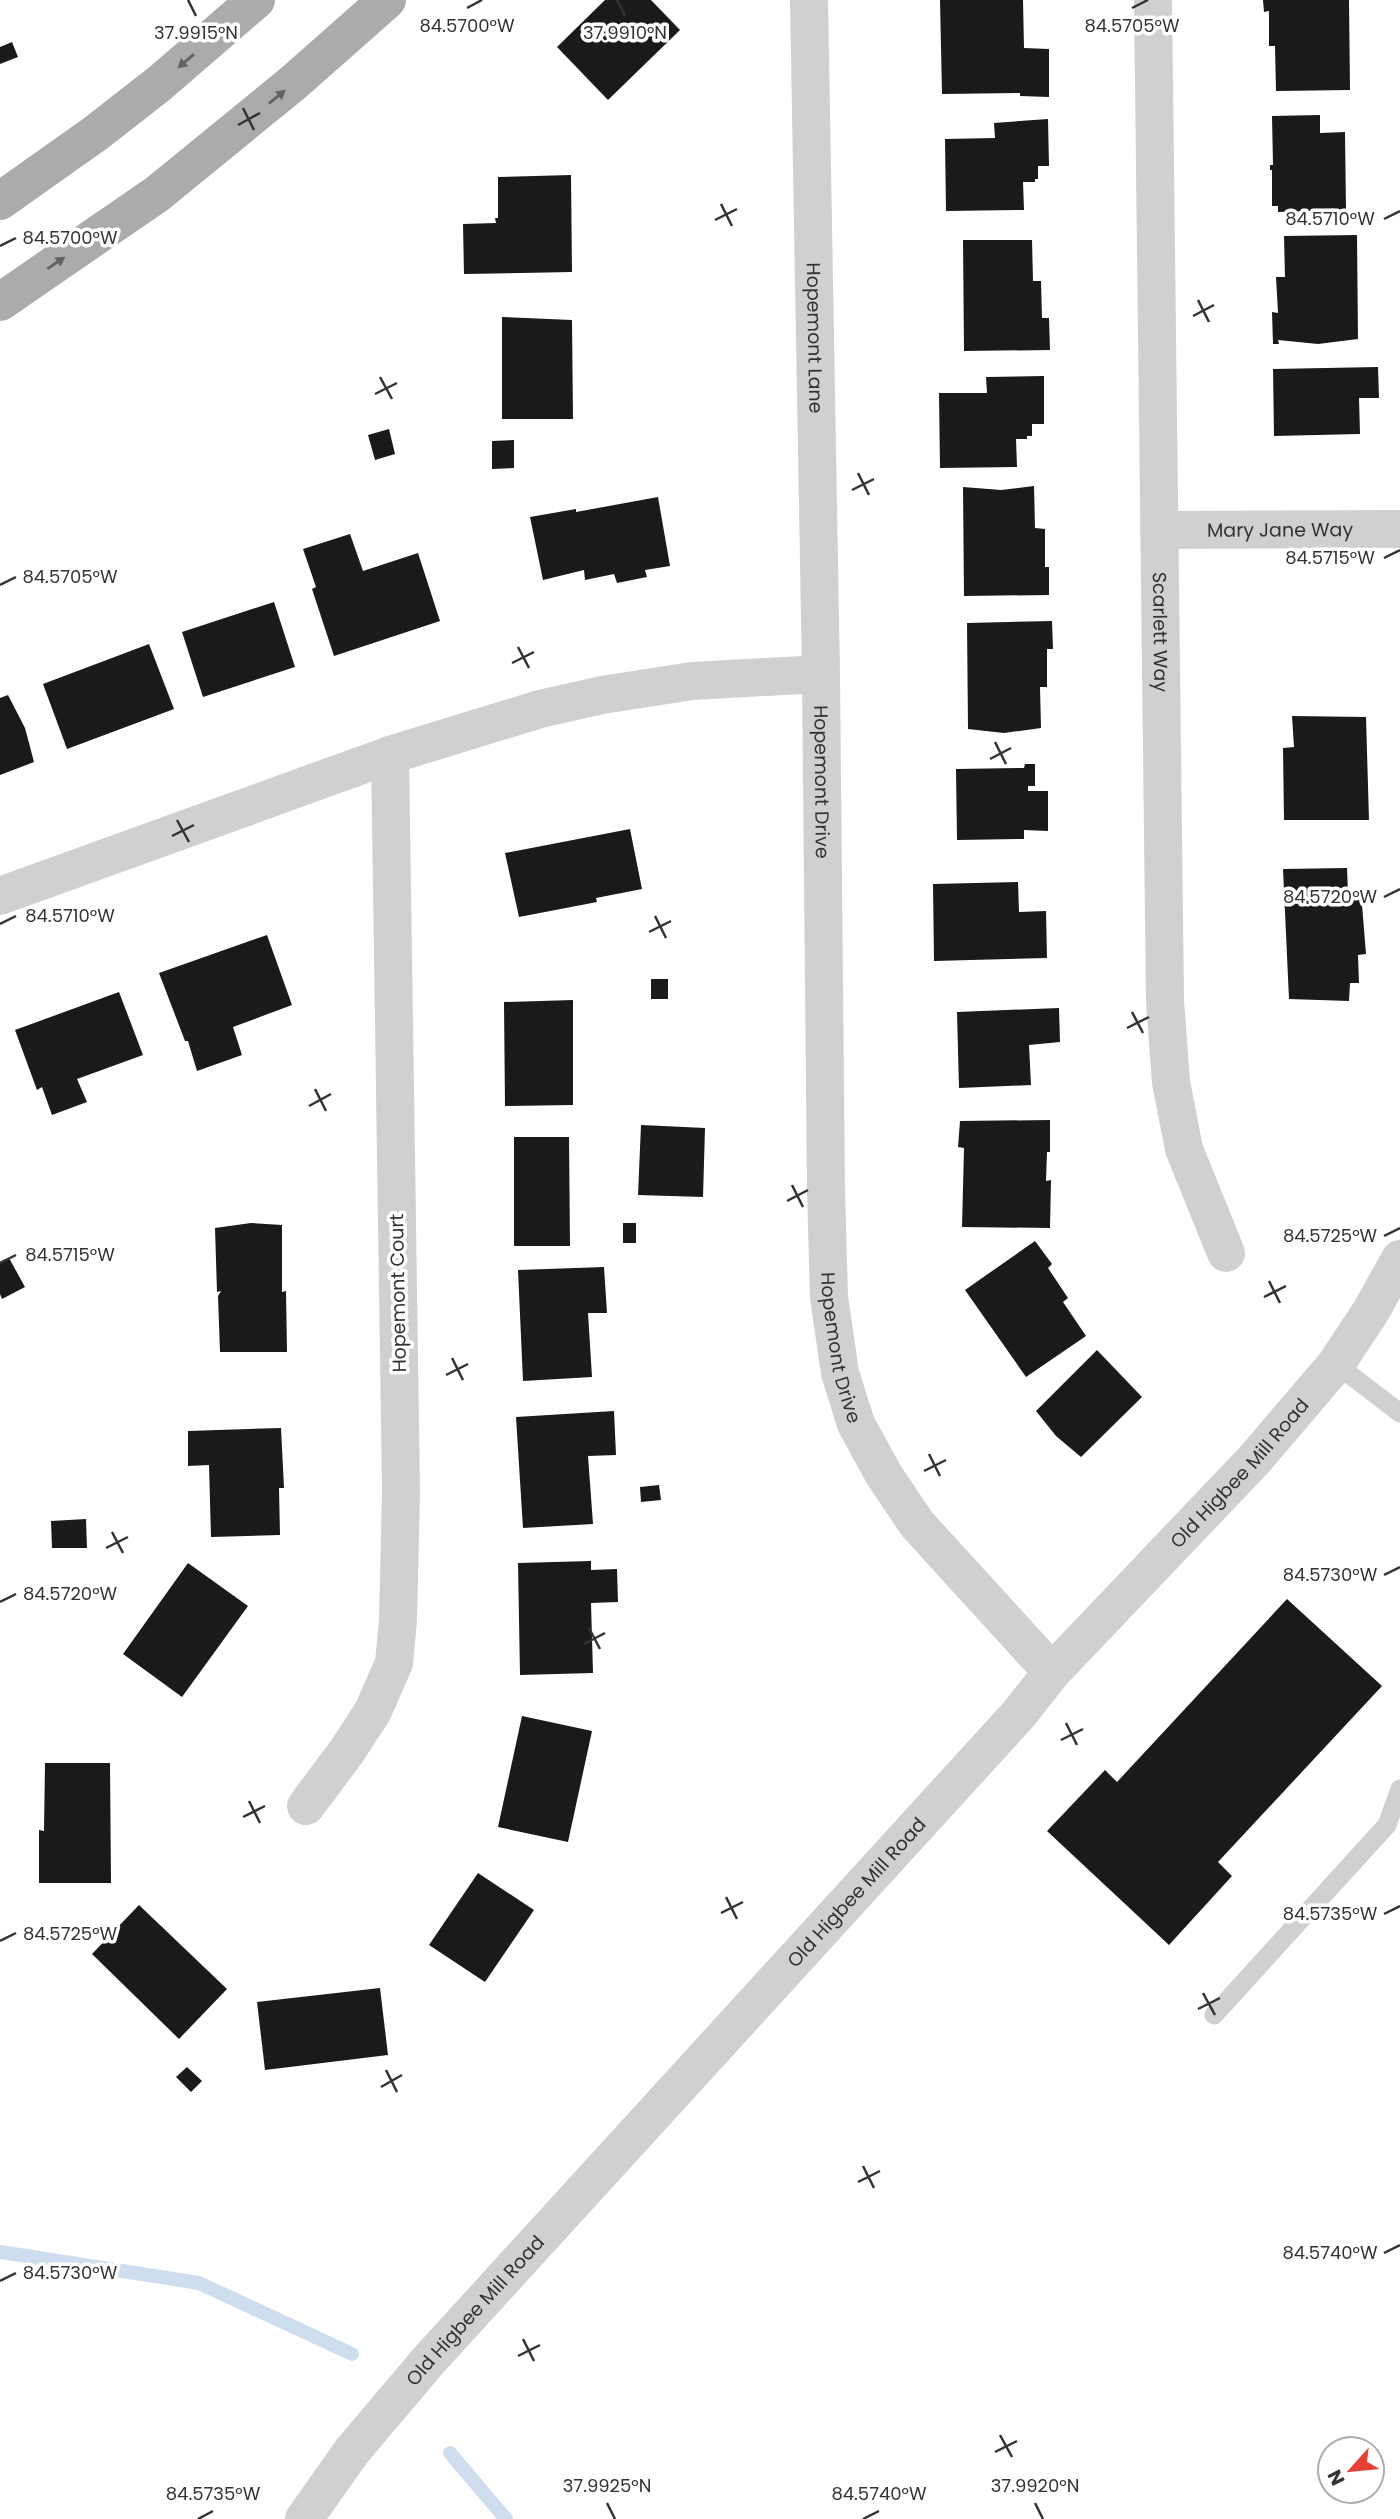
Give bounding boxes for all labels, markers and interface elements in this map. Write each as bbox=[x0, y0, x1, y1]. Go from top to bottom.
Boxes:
text: 84.5700°W bbox=[419, 13, 515, 38]
text: 84.5705°W bbox=[1084, 13, 1180, 38]
text: 37.9915°N bbox=[154, 20, 238, 45]
text: 37.9910°N bbox=[583, 20, 667, 45]
one-way arrow bbox=[177, 53, 194, 68]
one-way arrow bbox=[267, 89, 285, 104]
text: 84.5710°W bbox=[1285, 206, 1375, 231]
text: 84.5700°W bbox=[22, 225, 118, 250]
one-way arrow bbox=[47, 256, 65, 270]
street label: Hopemont Lane bbox=[800, 262, 830, 414]
street label: Mary Jane Way bbox=[1207, 516, 1353, 543]
text: 84.5715°W bbox=[1285, 545, 1375, 570]
text: 84.5705°W bbox=[22, 564, 118, 589]
street label: Scarlett Way bbox=[1146, 572, 1175, 692]
street label: Hopemont Drive bbox=[808, 705, 836, 859]
text: 84.5720°W bbox=[1283, 884, 1378, 909]
text: 84.5710°W bbox=[25, 903, 115, 928]
street label: Hopemont Court bbox=[383, 1213, 413, 1373]
text: 84.5725°W bbox=[1283, 1223, 1378, 1248]
text: 84.5715°W bbox=[25, 1242, 115, 1267]
street label: Hopemont Drive bbox=[815, 1272, 868, 1426]
street label: Old Higbee Mill Road bbox=[1164, 1392, 1315, 1554]
text: 84.5730°W bbox=[1283, 1562, 1378, 1587]
text: 84.5720°W bbox=[23, 1581, 118, 1606]
street label: Old Higbee Mill Road bbox=[781, 1811, 932, 1973]
text: 84.5735°W bbox=[1283, 1901, 1378, 1926]
text: 84.5725°W bbox=[23, 1921, 118, 1946]
street label: Old Higbee Mill Road bbox=[399, 2229, 550, 2391]
text: 84.5740°W bbox=[1282, 2240, 1378, 2265]
text: 84.5730°W bbox=[23, 2260, 118, 2285]
north arrow bbox=[1316, 2435, 1386, 2505]
text: N bbox=[1321, 2465, 1352, 2490]
text: 37.9925°N bbox=[563, 2473, 651, 2498]
text: 37.9920°N bbox=[991, 2473, 1079, 2498]
text: 84.5735°W bbox=[166, 2481, 261, 2506]
text: 84.5740°W bbox=[831, 2481, 927, 2506]

